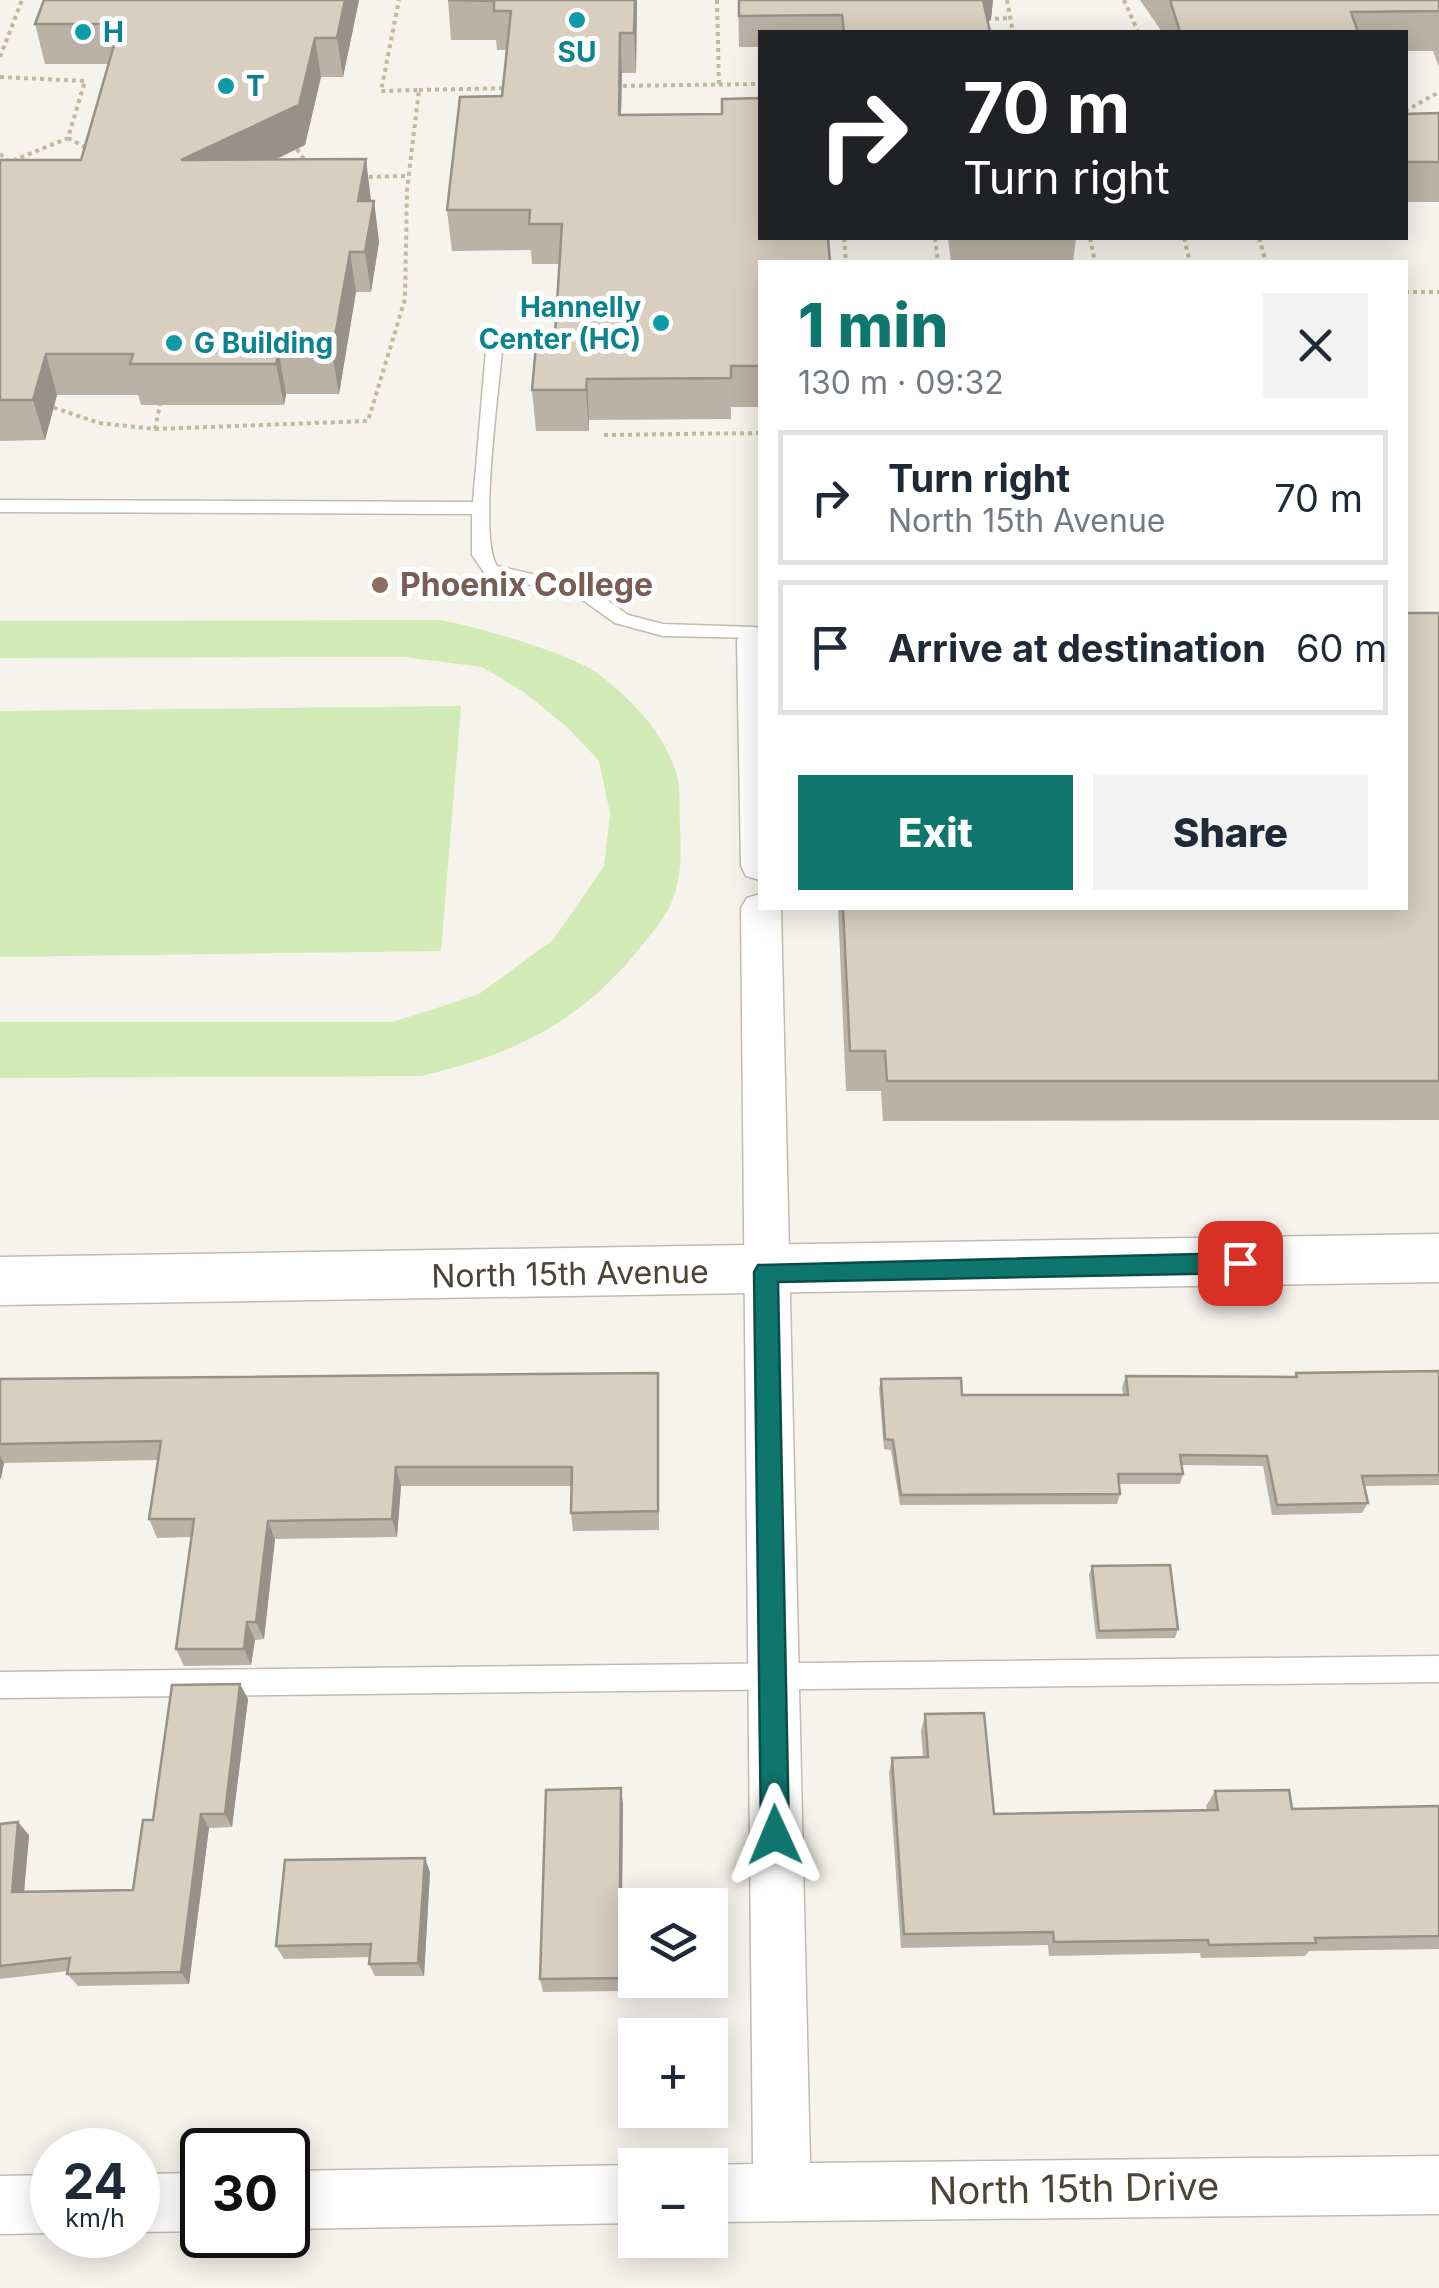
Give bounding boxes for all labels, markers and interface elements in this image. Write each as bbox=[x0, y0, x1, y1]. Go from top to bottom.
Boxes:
marker: SU bbox=[566, 9, 588, 31]
place label: H bbox=[103, 15, 124, 49]
marker: H bbox=[72, 21, 94, 43]
place label: SU bbox=[558, 35, 596, 69]
text: 70 m bbox=[963, 65, 1130, 150]
place label: T bbox=[246, 69, 265, 103]
icon: right bbox=[798, 70, 928, 200]
marker: T bbox=[215, 75, 237, 97]
text: Turn right bbox=[963, 150, 1170, 205]
text: 1 min bbox=[798, 289, 948, 361]
place label: Hannelly Center (HC) bbox=[479, 290, 641, 356]
button: close bbox=[1263, 293, 1368, 398]
marker: Hannelly Center (HC) bbox=[650, 312, 672, 334]
place label: G Building bbox=[194, 326, 333, 360]
marker: G Building bbox=[163, 332, 185, 354]
text: 130 m · 09:32 bbox=[798, 363, 1004, 402]
text: Turn right bbox=[888, 455, 1070, 501]
icon: right bbox=[803, 470, 858, 525]
text: 70 m bbox=[1274, 475, 1363, 521]
text: North 15th Avenue bbox=[888, 501, 1166, 540]
place label: Phoenix College bbox=[400, 565, 653, 604]
marker: Phoenix College bbox=[369, 574, 391, 596]
icon: arrive bbox=[803, 620, 858, 675]
text: Arrive at destination bbox=[888, 625, 1266, 671]
text: 60 m bbox=[1296, 625, 1387, 671]
button: Exit bbox=[798, 775, 1073, 890]
button: Share bbox=[1093, 775, 1368, 890]
pin bbox=[1198, 1221, 1283, 1306]
icon: arrive bbox=[1213, 1236, 1268, 1291]
street label: North 15th Avenue bbox=[431, 1252, 709, 1295]
position arrow bbox=[723, 1783, 827, 1887]
map controls bbox=[618, 1888, 728, 2258]
button: layers bbox=[618, 1888, 728, 1998]
button: + bbox=[618, 2018, 728, 2128]
speed limit sign: 30 bbox=[180, 2128, 310, 2258]
button: − bbox=[618, 2148, 728, 2258]
text: 24 bbox=[63, 2151, 127, 2211]
street label: North 15th Drive bbox=[928, 2162, 1220, 2214]
text: km/h bbox=[65, 2203, 125, 2233]

